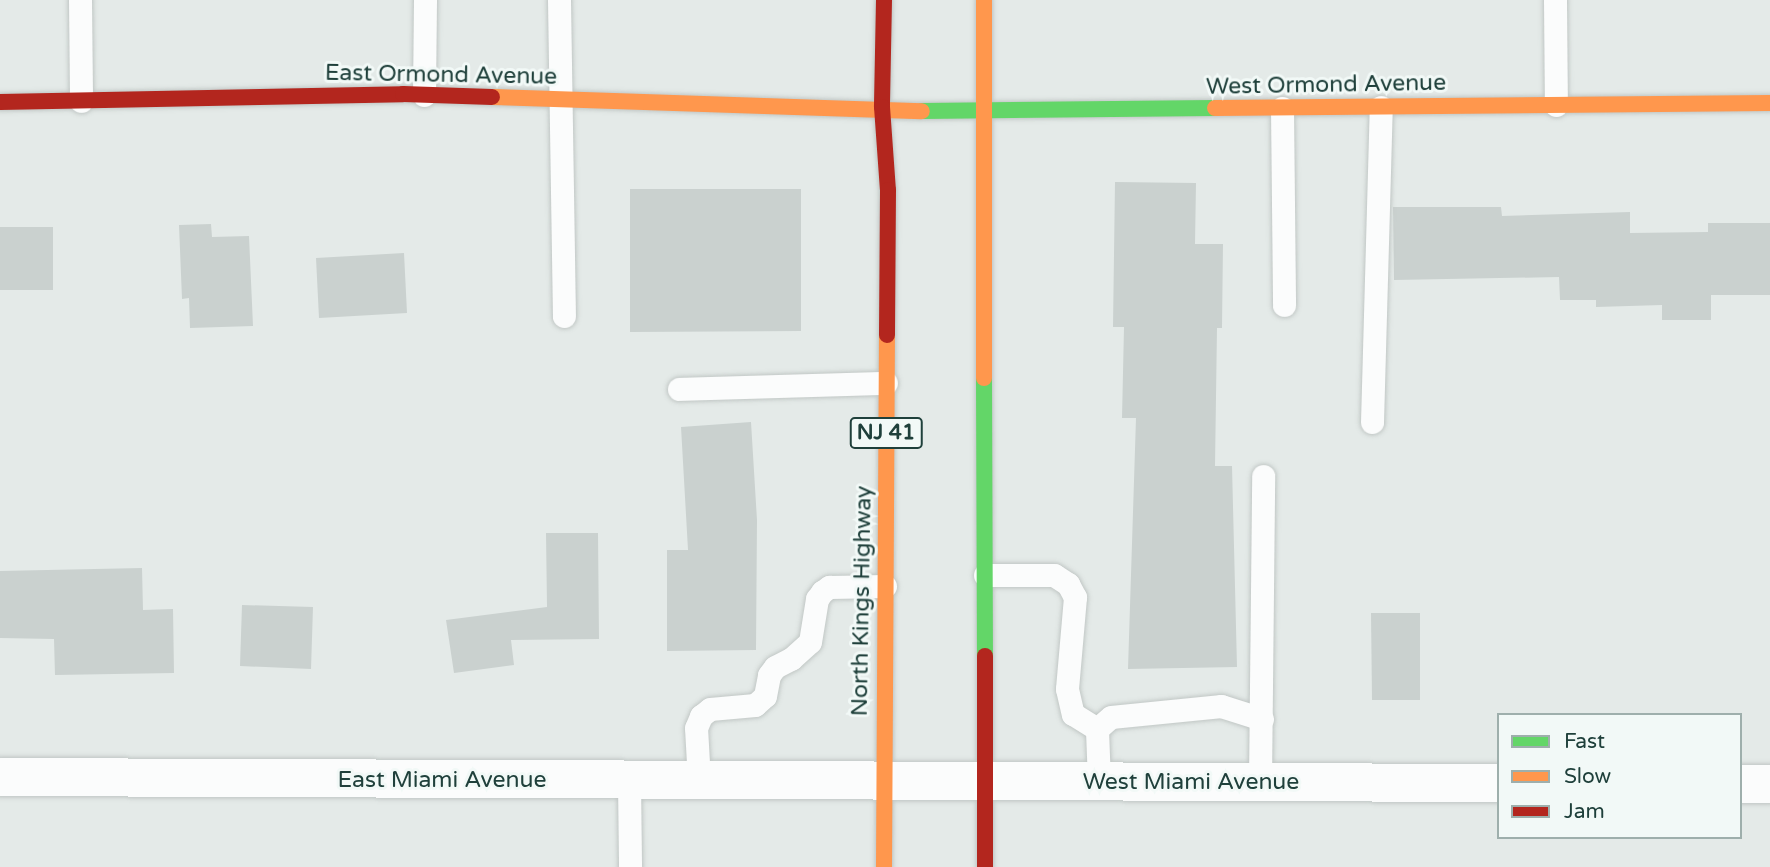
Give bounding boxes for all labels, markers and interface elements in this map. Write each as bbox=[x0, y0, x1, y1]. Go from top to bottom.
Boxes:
street label: East Ormond Avenue bbox=[325, 59, 557, 91]
street label: West Ormond Avenue bbox=[1206, 69, 1446, 101]
road number: NJ 41 bbox=[849, 416, 923, 450]
street label: North Kings Highway bbox=[846, 485, 878, 717]
legend bbox=[1497, 713, 1742, 839]
text: Fast bbox=[1564, 729, 1605, 754]
text: Slow bbox=[1564, 764, 1611, 789]
street label: East Miami Avenue bbox=[338, 766, 546, 794]
street label: West Miami Avenue bbox=[1083, 768, 1299, 796]
text: Jam bbox=[1564, 799, 1605, 824]

